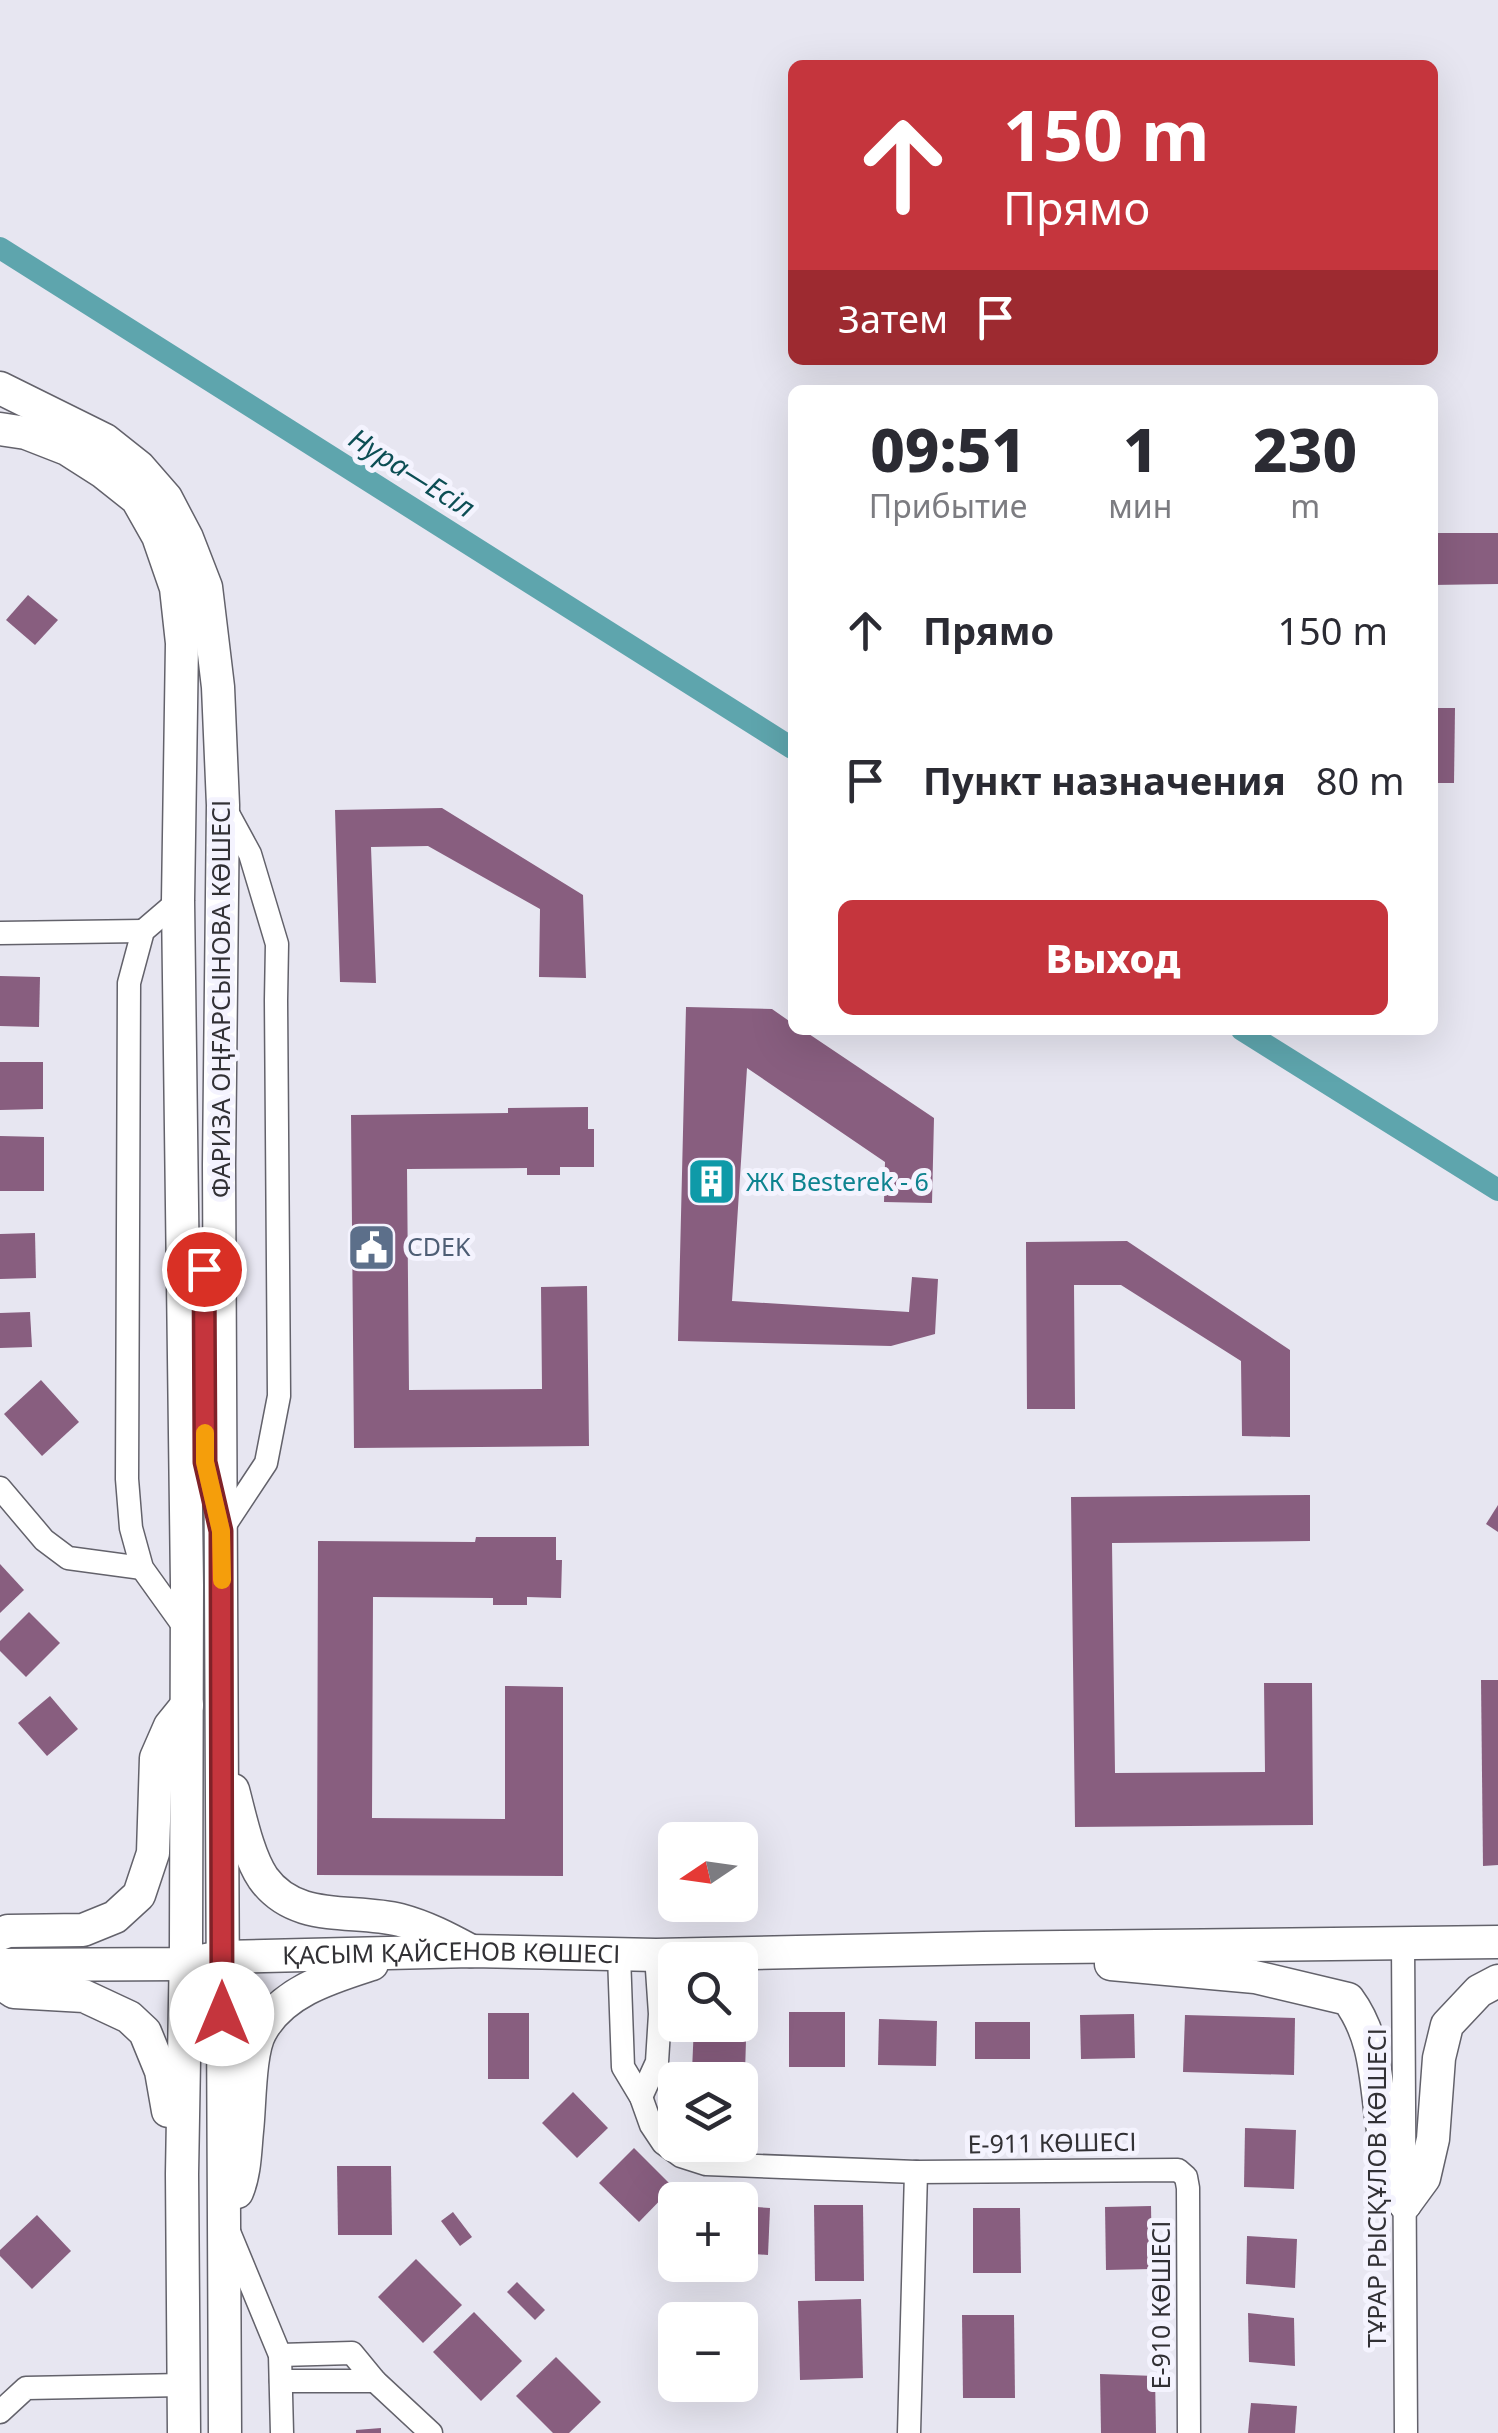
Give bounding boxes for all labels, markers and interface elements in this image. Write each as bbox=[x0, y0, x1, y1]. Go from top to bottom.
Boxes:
text: 150 m bbox=[1003, 86, 1210, 182]
icon: ahead bbox=[838, 100, 968, 230]
text: Прямо bbox=[1003, 177, 1150, 238]
icon: arrive bbox=[968, 290, 1023, 345]
text: Затем bbox=[838, 292, 948, 344]
text: 09:51 bbox=[870, 408, 1026, 490]
text: 1 bbox=[1123, 408, 1158, 490]
text: 230 bbox=[1253, 408, 1357, 490]
water label: Нура—Есіл bbox=[342, 419, 483, 526]
text: Прибытие bbox=[869, 484, 1027, 527]
text: мин bbox=[1108, 484, 1172, 527]
text: m bbox=[1290, 484, 1320, 527]
icon: ahead bbox=[838, 603, 893, 658]
text: Прямо bbox=[923, 604, 1054, 656]
text: 150 m bbox=[1277, 604, 1388, 656]
icon: arrive bbox=[838, 753, 893, 808]
text: Пункт назначения bbox=[923, 754, 1286, 806]
text: 80 m bbox=[1316, 754, 1405, 806]
street label: ФАРИЗА ОҢҒАРСЫНОВА КӨШЕСІ bbox=[203, 800, 237, 1198]
button: Выход bbox=[838, 900, 1388, 1015]
building icon: ЖК Besterek - 6 bbox=[685, 1156, 737, 1208]
place label: ЖК Besterek - 6 bbox=[746, 1164, 929, 1198]
public building icon: CDEK bbox=[346, 1221, 398, 1273]
pin bbox=[162, 1227, 247, 1312]
place label: CDEK bbox=[407, 1229, 471, 1263]
icon: arrive bbox=[177, 1242, 232, 1297]
north arrow bbox=[658, 1822, 758, 1922]
map controls bbox=[658, 1822, 758, 2402]
street label: ҚАСЫМ ҚАЙСЕНОВ КӨШЕСІ bbox=[282, 1933, 621, 1972]
button: search bbox=[658, 1942, 758, 2042]
position arrow bbox=[170, 1962, 274, 2066]
street label: ТҰРАР РЫСҚҰЛОВ КӨШЕСІ bbox=[1359, 2028, 1393, 2348]
button: layers bbox=[658, 2062, 758, 2162]
street label: Е-911 КӨШЕСІ bbox=[967, 2124, 1137, 2160]
button: + bbox=[658, 2182, 758, 2282]
street label: Е-910 КӨШЕСІ bbox=[1143, 2221, 1177, 2389]
button: − bbox=[658, 2302, 758, 2402]

